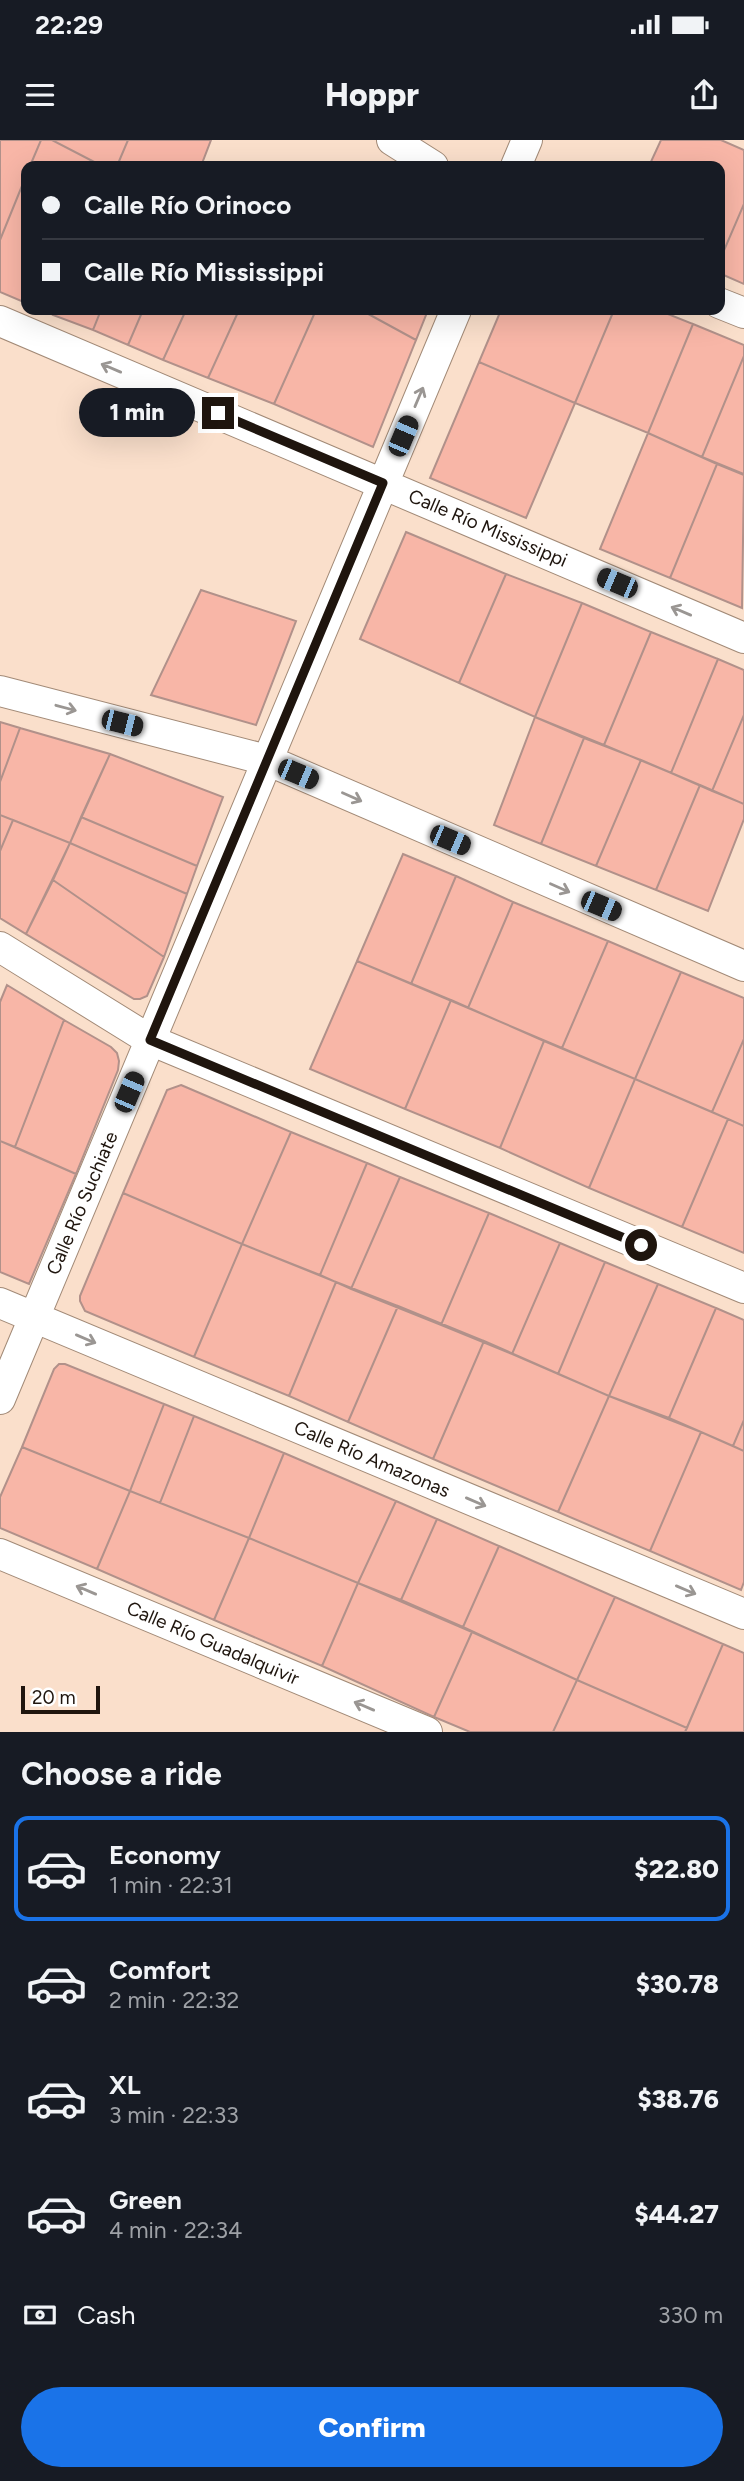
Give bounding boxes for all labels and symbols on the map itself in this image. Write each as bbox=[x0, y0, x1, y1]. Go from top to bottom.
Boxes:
one-way arrow bbox=[101, 361, 123, 374]
one-way arrow bbox=[413, 387, 426, 409]
callout: 1 min bbox=[78, 388, 194, 438]
route end bbox=[202, 397, 234, 429]
car bbox=[386, 413, 421, 459]
street label: Calle Río Mississippi bbox=[405, 484, 571, 572]
car bbox=[594, 565, 641, 601]
one-way arrow bbox=[671, 604, 693, 617]
one-way arrow bbox=[54, 702, 77, 715]
car bbox=[100, 708, 145, 738]
car bbox=[275, 756, 322, 792]
one-way arrow bbox=[340, 791, 362, 804]
car bbox=[427, 822, 474, 858]
one-way arrow bbox=[549, 882, 570, 895]
car bbox=[578, 888, 625, 924]
car bbox=[112, 1069, 147, 1115]
street label: Calle Río Suchiate bbox=[41, 1128, 123, 1278]
route start bbox=[625, 1229, 657, 1261]
one-way arrow bbox=[74, 1333, 96, 1346]
street label: Calle Río Amazonas bbox=[291, 1416, 454, 1502]
one-way arrow bbox=[465, 1497, 487, 1510]
one-way arrow bbox=[76, 1582, 97, 1595]
one-way arrow bbox=[675, 1584, 696, 1597]
street label: Calle Río Guadalquivir bbox=[123, 1596, 303, 1690]
scale bar bbox=[21, 1683, 100, 1715]
one-way arrow bbox=[354, 1698, 375, 1711]

